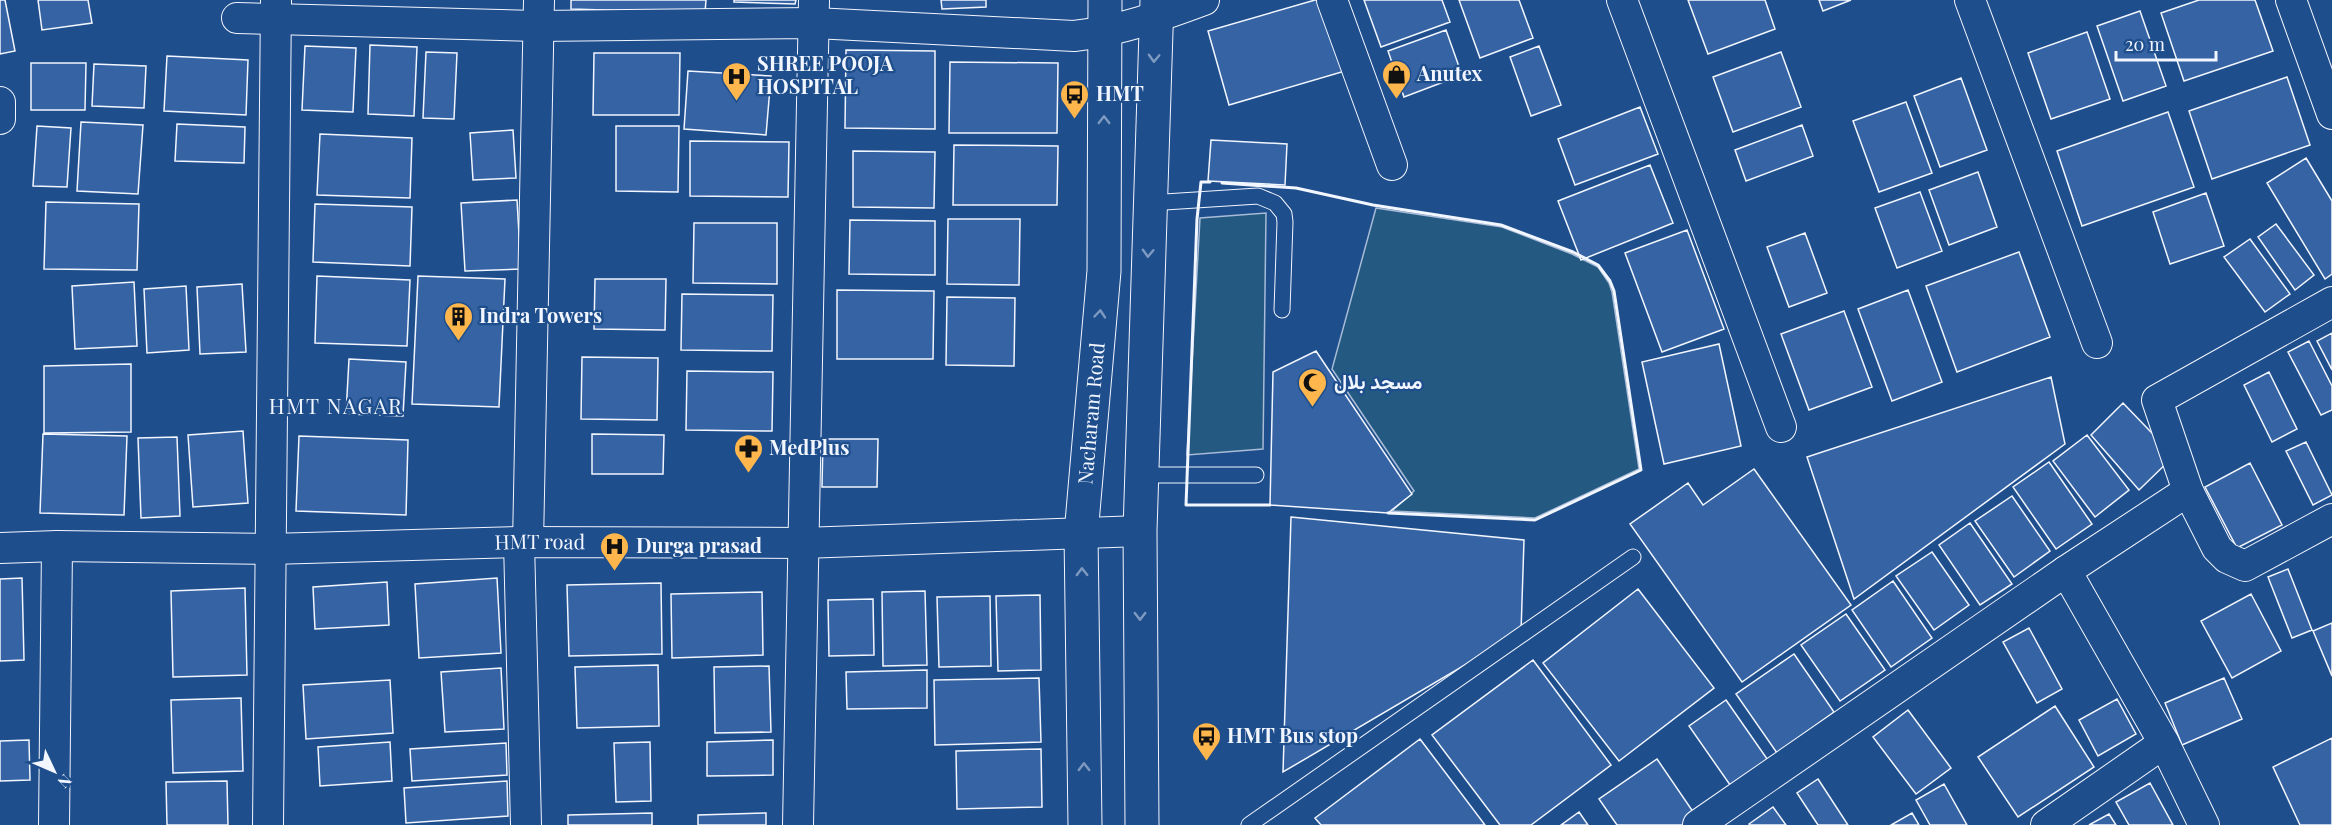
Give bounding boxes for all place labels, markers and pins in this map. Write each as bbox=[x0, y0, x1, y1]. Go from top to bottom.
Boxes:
place label: SHREE POOJA HOSPITAL bbox=[757, 49, 894, 99]
shop icon: Anutex bbox=[1380, 58, 1412, 100]
place label: Anutex bbox=[1416, 59, 1482, 86]
hospital icon: SHREE POOJA HOSPITAL bbox=[720, 60, 752, 102]
bus stop icon: HMT bbox=[1059, 78, 1091, 120]
place label: HMT bbox=[1096, 79, 1144, 106]
building icon: Indra Towers bbox=[442, 300, 474, 342]
place label: Indra Towers bbox=[479, 301, 602, 328]
mosque icon: مسجد بلال bbox=[1297, 366, 1329, 408]
place label: مسجد بلال bbox=[1334, 367, 1423, 394]
pharmacy icon: MedPlus bbox=[732, 432, 764, 474]
place label: MedPlus bbox=[769, 433, 849, 460]
hospital icon: Durga prasad bbox=[599, 530, 631, 572]
place label: Durga prasad bbox=[636, 531, 762, 558]
bus stop icon: HMT Bus stop bbox=[1190, 720, 1222, 762]
place label: HMT Bus stop bbox=[1227, 721, 1358, 748]

